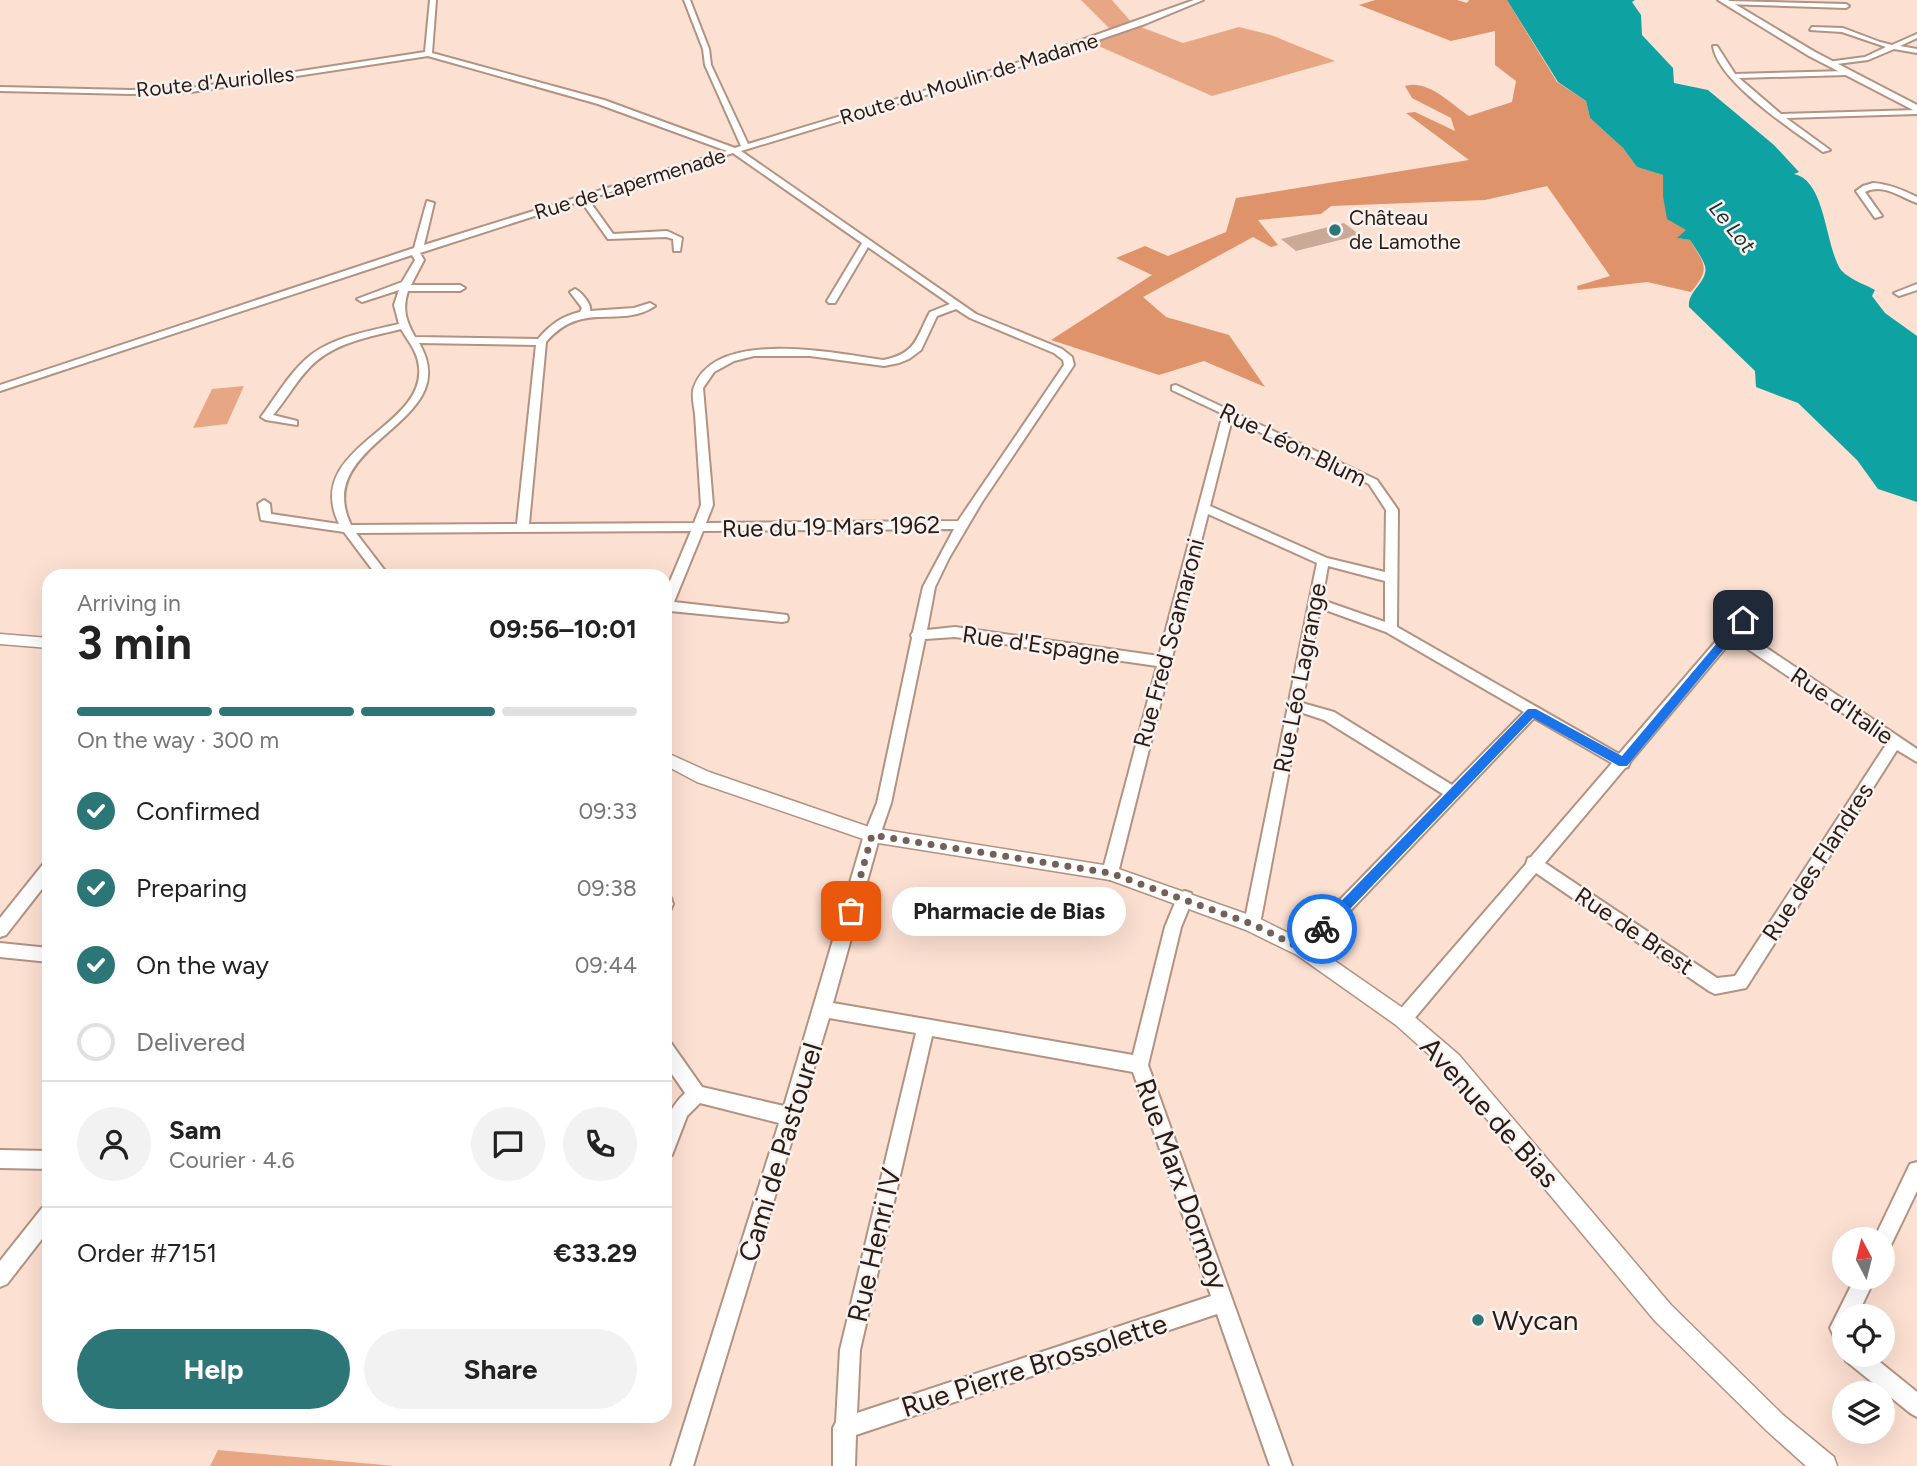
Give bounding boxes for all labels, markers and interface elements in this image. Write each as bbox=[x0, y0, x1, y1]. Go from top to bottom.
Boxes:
street label: Route du Moulin de Madame bbox=[837, 27, 1101, 130]
street label: Route d'Auriolles bbox=[135, 61, 295, 102]
street label: Rue de Lapermenade bbox=[531, 143, 728, 225]
water label: Le Lot bbox=[1704, 196, 1761, 258]
place label: Château de Lamothe bbox=[1349, 205, 1461, 254]
marker: Château de Lamothe bbox=[1327, 222, 1343, 238]
street label: Rue Léon Blum bbox=[1215, 396, 1372, 493]
street label: Rue du 19 Mars 1962 bbox=[721, 510, 940, 543]
street label: Rue Fred Scamaroni bbox=[1127, 535, 1210, 750]
street label: Rue Léo Lagrange bbox=[1267, 581, 1332, 775]
text: Arriving in bbox=[77, 589, 181, 617]
pin bbox=[1713, 590, 1773, 650]
icon: home bbox=[1724, 601, 1762, 639]
text: 09:56–10:01 bbox=[489, 613, 637, 645]
text: 3 min bbox=[77, 615, 192, 671]
street label: Rue d'Espagne bbox=[960, 619, 1122, 670]
street label: Rue d'Italie bbox=[1785, 661, 1899, 751]
text: On the way · 300 m bbox=[77, 726, 279, 754]
street label: Rue des Flandres bbox=[1756, 777, 1879, 946]
icon: check bbox=[77, 792, 115, 830]
text: Confirmed bbox=[136, 795, 260, 827]
text: 09:33 bbox=[578, 797, 637, 825]
icon: check bbox=[77, 869, 115, 907]
text: Preparing bbox=[136, 872, 247, 904]
text: 09:38 bbox=[577, 874, 637, 902]
street label: Rue de Brest bbox=[1570, 880, 1699, 981]
pin bbox=[821, 881, 881, 941]
callout: Pharmacie de Bias bbox=[893, 886, 1128, 936]
icon: bag bbox=[832, 892, 870, 930]
courier bbox=[1287, 894, 1357, 964]
text: Pharmacie de Bias bbox=[913, 897, 1105, 925]
icon: bike bbox=[1303, 910, 1341, 948]
icon: check bbox=[77, 946, 115, 984]
text: On the way bbox=[136, 949, 269, 981]
text: 09:44 bbox=[575, 951, 637, 979]
text: Delivered bbox=[136, 1026, 245, 1058]
street label: Avenue de Bias bbox=[1413, 1030, 1567, 1194]
street label: Cami de Pastourel bbox=[731, 1039, 829, 1265]
street label: Rue Marx Dormoy bbox=[1128, 1074, 1236, 1295]
button: person bbox=[77, 1107, 151, 1181]
button: chat bbox=[471, 1107, 545, 1181]
button: phone bbox=[563, 1107, 637, 1181]
text: Sam bbox=[169, 1114, 221, 1146]
text: Courier · 4.6 bbox=[169, 1146, 295, 1174]
street label: Rue Henri IV bbox=[840, 1164, 908, 1325]
north arrow bbox=[1832, 1227, 1895, 1290]
map controls bbox=[1832, 1227, 1895, 1444]
text: Order #7151 bbox=[77, 1237, 217, 1269]
text: €33.29 bbox=[553, 1237, 637, 1269]
place label: Wycan bbox=[1492, 1303, 1578, 1337]
button: locate bbox=[1832, 1304, 1895, 1367]
street label: Rue Pierre Brossolette bbox=[897, 1306, 1171, 1424]
marker: Wycan bbox=[1470, 1312, 1486, 1328]
button: Help bbox=[77, 1329, 350, 1409]
button: Share bbox=[364, 1329, 637, 1409]
button: layers bbox=[1832, 1381, 1895, 1444]

